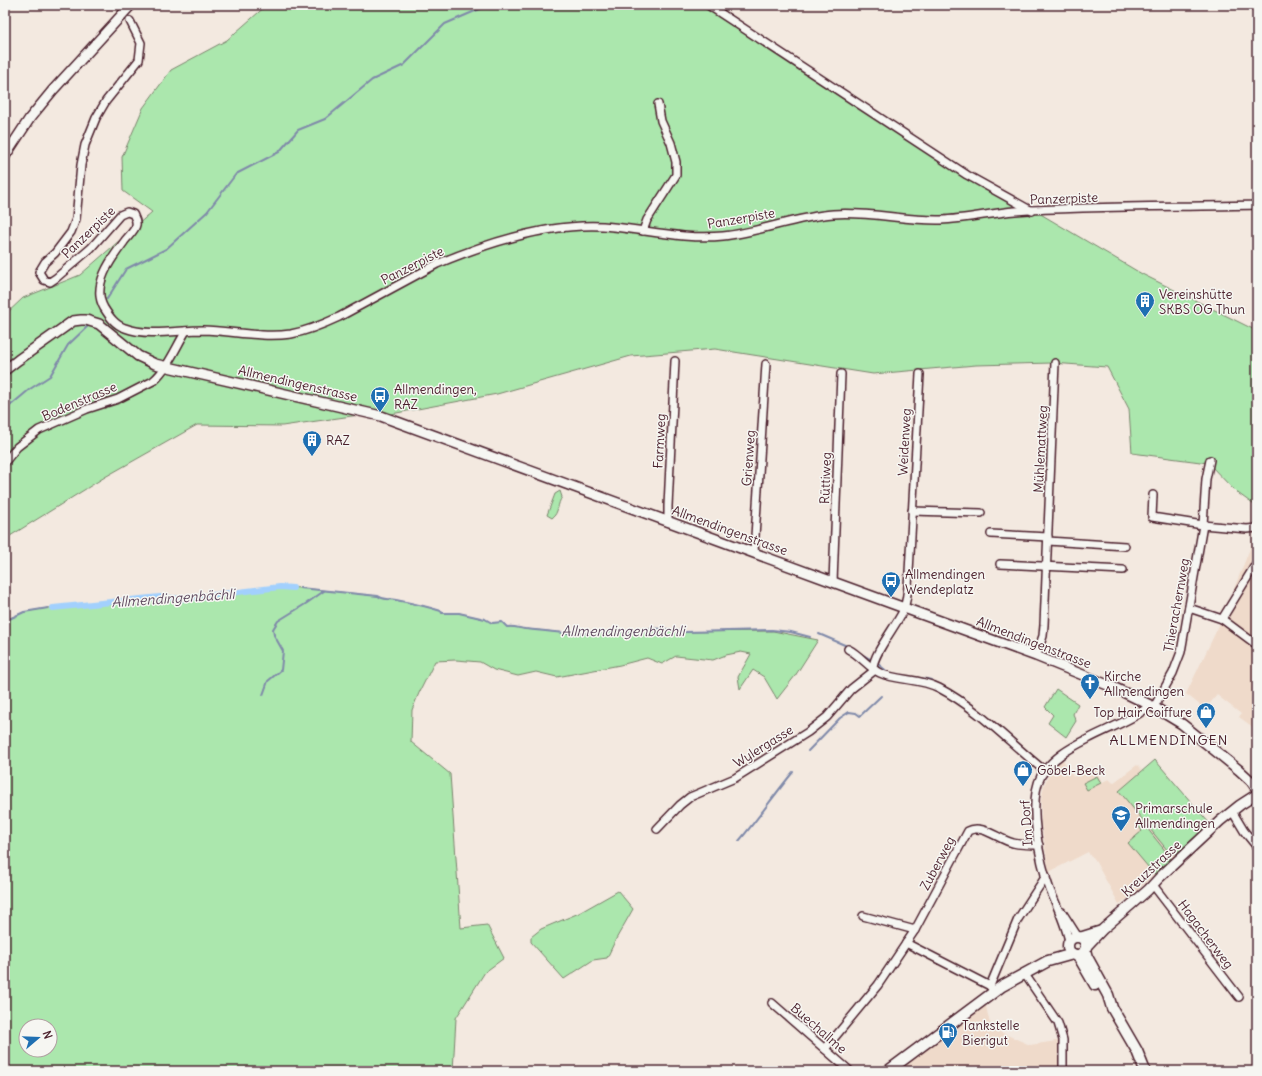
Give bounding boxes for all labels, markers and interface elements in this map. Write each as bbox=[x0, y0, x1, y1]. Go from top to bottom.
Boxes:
street label: Panzerpiste bbox=[1030, 189, 1098, 208]
street label: Panzerpiste bbox=[58, 203, 119, 262]
street label: Panzerpiste bbox=[706, 204, 776, 233]
street label: Panzerpiste bbox=[378, 242, 446, 289]
place label: Vereinshütte SKBS OG Thun bbox=[1159, 286, 1245, 318]
building icon: Vereinshütte SKBS OG Thun bbox=[1134, 290, 1156, 318]
street label: Allmendingenstrasse bbox=[237, 362, 359, 405]
street label: Bodenstrasse bbox=[39, 378, 119, 425]
place label: Allmendingen, RAZ bbox=[394, 381, 477, 413]
bus stop icon: Allmendingen, RAZ bbox=[369, 385, 391, 413]
street label: Mühlemattweg bbox=[1030, 405, 1051, 493]
street label: Weidenweg bbox=[894, 408, 915, 476]
street label: Farmweg bbox=[650, 413, 669, 469]
building icon: RAZ bbox=[301, 429, 323, 457]
street label: Grienweg bbox=[738, 429, 759, 487]
place label: RAZ bbox=[326, 432, 350, 449]
street label: Rüttiweg bbox=[816, 452, 835, 504]
street label: Allmendingenstrasse bbox=[670, 502, 790, 559]
street label: Thierachernweg bbox=[1160, 557, 1193, 653]
place label: Allmendingen Wendeplatz bbox=[905, 566, 985, 598]
bus stop icon: Allmendingen Wendeplatz bbox=[880, 570, 902, 598]
water label: Allmendingenbächli bbox=[111, 585, 237, 611]
street label: Allmendingenstrasse bbox=[974, 613, 1094, 672]
water label: Allmendingenbächli bbox=[561, 622, 686, 640]
place label: Kirche Allmendingen bbox=[1104, 668, 1184, 700]
church icon: Kirche Allmendingen bbox=[1079, 672, 1101, 700]
shop icon: Top Hair Coiffure bbox=[1195, 701, 1217, 729]
place label: Top Hair Coiffure bbox=[1094, 704, 1192, 721]
street label: Wylergasse bbox=[730, 721, 796, 772]
district label: ALLMENDINGEN bbox=[1110, 731, 1228, 749]
shop icon: Göbel-Beck bbox=[1012, 759, 1034, 787]
place label: Göbel-Beck bbox=[1037, 762, 1105, 779]
street label: Im Dorf bbox=[1016, 799, 1037, 847]
place label: Primarschule Allmendingen bbox=[1135, 800, 1215, 832]
school or university icon: Primarschule Allmendingen bbox=[1110, 804, 1132, 832]
street label: Zuberweg bbox=[916, 833, 959, 893]
street label: Kreuzstrasse bbox=[1118, 836, 1185, 900]
street label: Hagacherweg bbox=[1174, 896, 1237, 972]
street label: Buechallme bbox=[787, 999, 850, 1057]
place label: Tankstelle Bierigut bbox=[962, 1017, 1020, 1049]
north arrow bbox=[18, 1018, 58, 1058]
fuel station icon: Tankstelle Bierigut bbox=[937, 1021, 959, 1049]
text: N bbox=[40, 1029, 55, 1041]

